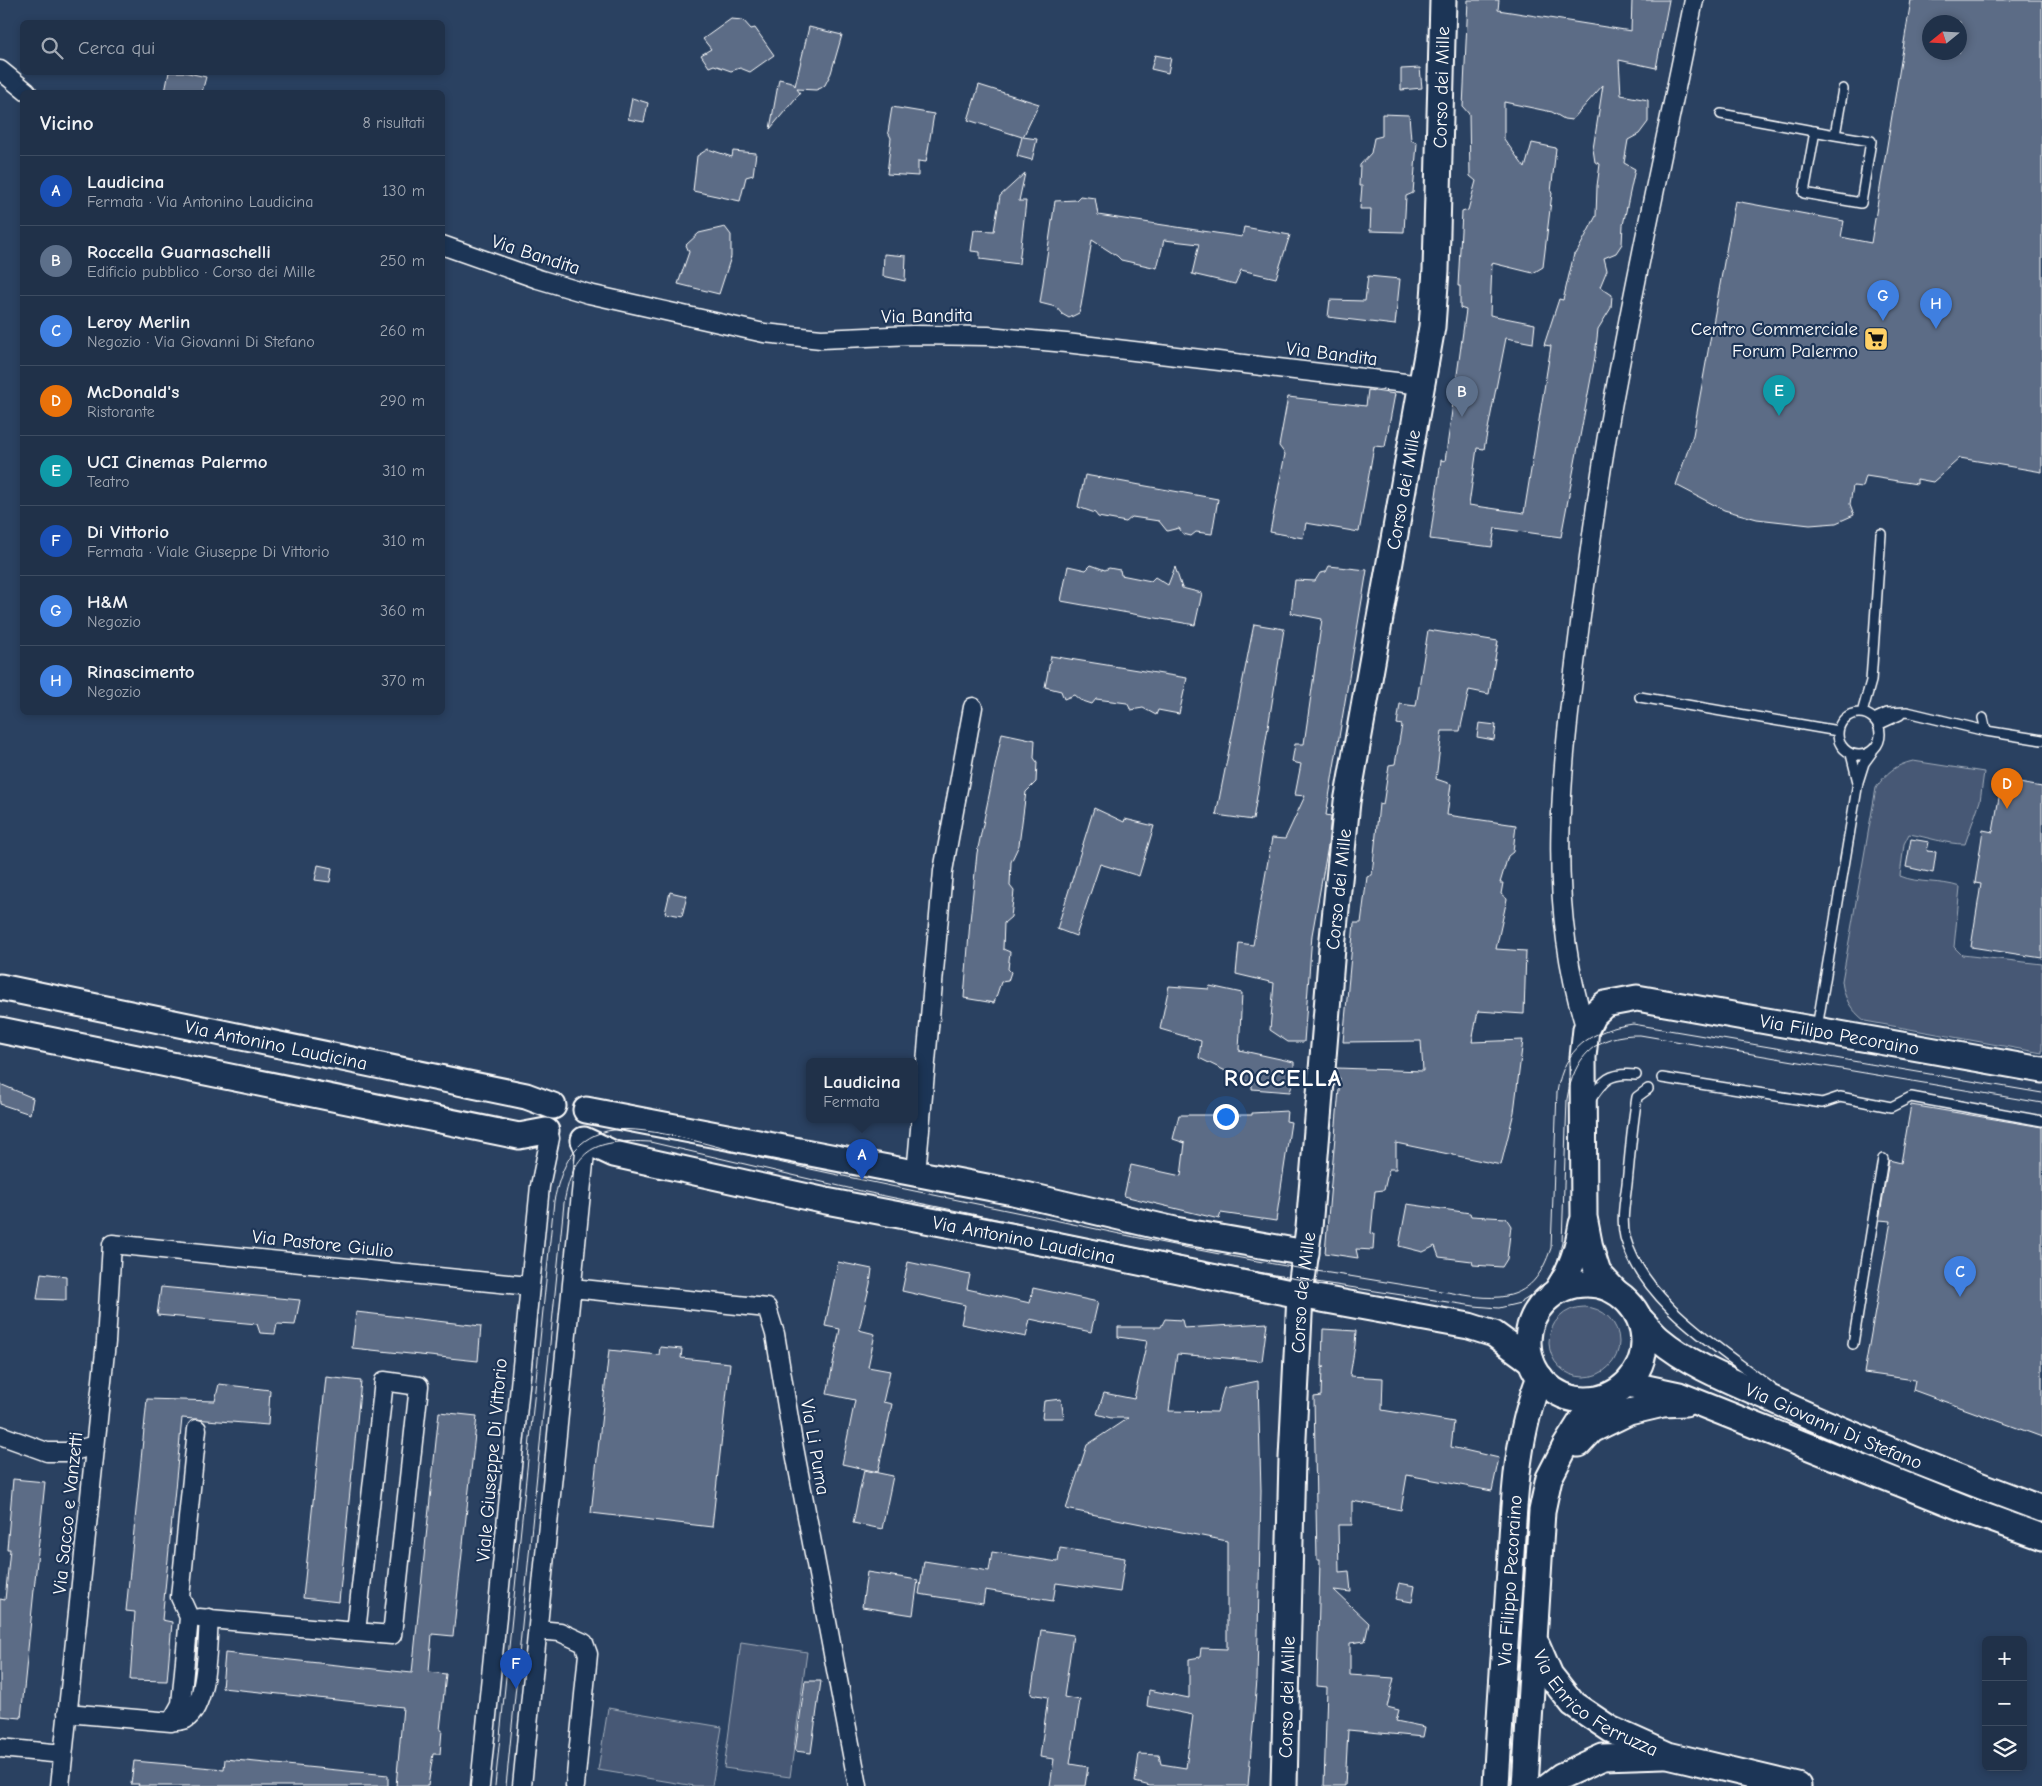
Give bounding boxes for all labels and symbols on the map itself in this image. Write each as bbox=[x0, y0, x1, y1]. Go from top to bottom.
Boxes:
north arrow bbox=[1922, 15, 1967, 60]
street label: Corso dei Mille bbox=[1429, 26, 1454, 149]
street label: Via Bandita bbox=[489, 230, 583, 280]
pin: G bbox=[1867, 280, 1899, 321]
pin: H bbox=[1920, 288, 1952, 329]
street label: Via Bandita bbox=[881, 304, 973, 328]
place label: Centro Commerciale Forum Palermo bbox=[1691, 318, 1858, 362]
supermarket icon: Centro Commerciale Forum Palermo bbox=[1863, 326, 1889, 352]
street label: Via Bandita bbox=[1285, 337, 1379, 371]
pin: E bbox=[1763, 375, 1795, 416]
pin: B bbox=[1446, 376, 1478, 417]
street label: Corso dei Mille bbox=[1382, 428, 1425, 552]
pin: D bbox=[1991, 768, 2023, 809]
street label: Corso dei Mille bbox=[1322, 827, 1356, 951]
street label: Via Filipo Pecoraino bbox=[1758, 1010, 1921, 1060]
street label: Via Antonino Laudicina bbox=[183, 1016, 369, 1075]
district label: ROCCELLA bbox=[1224, 1064, 1342, 1092]
your location bbox=[1213, 1104, 1239, 1130]
pin: A bbox=[846, 1139, 878, 1180]
street label: Via Antonino Laudicina bbox=[931, 1212, 1117, 1269]
street label: Via Pastore Giulio bbox=[251, 1226, 395, 1262]
street label: Corso dei Mille bbox=[1287, 1231, 1320, 1354]
pin: C bbox=[1944, 1256, 1976, 1297]
street label: Viale Giuseppe Di Vittorio bbox=[472, 1357, 512, 1563]
street label: Via Giovanni Di Stefano bbox=[1742, 1379, 1925, 1474]
street label: Via Li Puma bbox=[796, 1398, 834, 1497]
street label: Via Sacco e Vanzetti bbox=[49, 1431, 87, 1596]
street label: Via Filippo Pecoraino bbox=[1493, 1494, 1527, 1667]
street label: Corso dei Mille bbox=[1275, 1636, 1300, 1758]
street label: Via Enrico Ferruzza bbox=[1528, 1646, 1661, 1761]
pin: F bbox=[500, 1648, 532, 1689]

